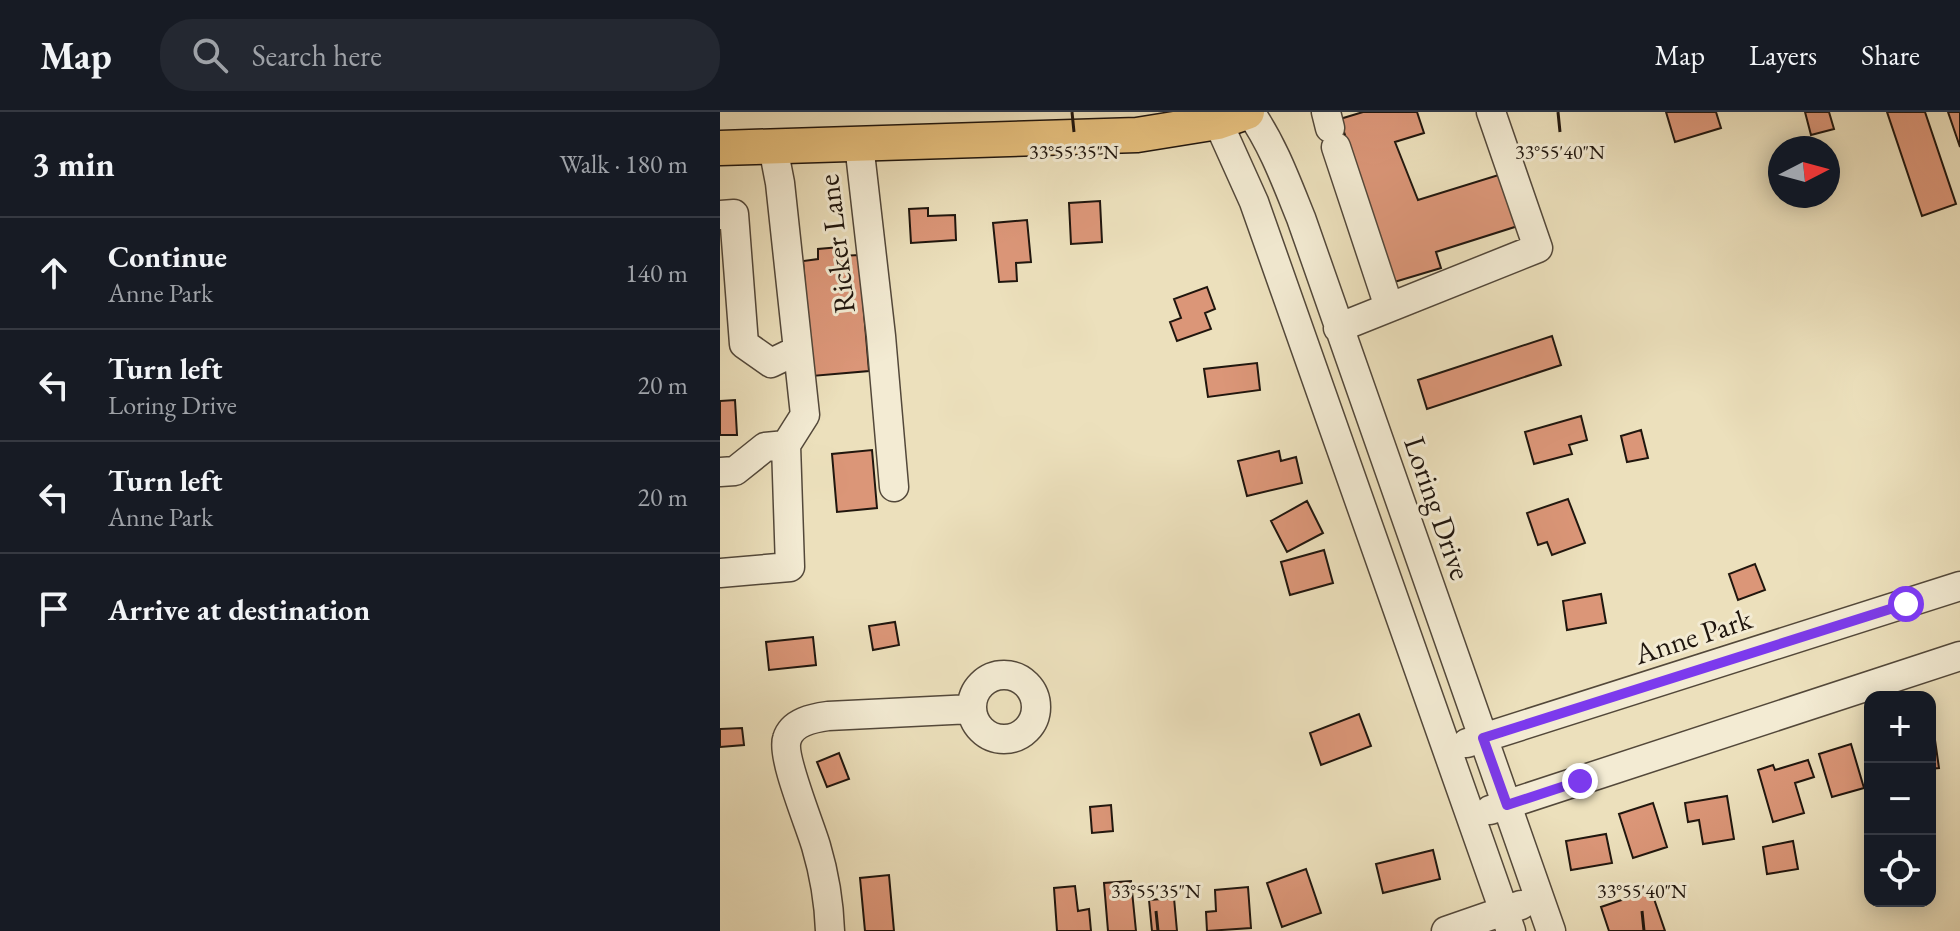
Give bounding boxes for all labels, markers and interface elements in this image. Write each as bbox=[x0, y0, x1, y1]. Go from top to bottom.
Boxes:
search box bbox=[160, 19, 720, 91]
text: Map bbox=[40, 31, 112, 80]
icon: search bbox=[188, 33, 232, 77]
text: Search here bbox=[252, 36, 382, 75]
text: Map bbox=[1655, 37, 1705, 73]
text: Layers bbox=[1749, 37, 1817, 73]
text: Share bbox=[1861, 37, 1920, 73]
north arrow bbox=[1768, 136, 1840, 208]
text: 33°55'35"N bbox=[1029, 139, 1119, 165]
text: 33°55'40"N bbox=[1515, 139, 1605, 165]
text: 3 min bbox=[32, 142, 115, 186]
text: Walk · 180 m bbox=[560, 147, 688, 181]
street label: Ricker Lane bbox=[808, 172, 864, 316]
text: Continue bbox=[108, 237, 227, 276]
icon: ahead bbox=[32, 251, 76, 295]
text: 140 m bbox=[625, 256, 688, 290]
text: Anne Park bbox=[108, 276, 213, 310]
text: Turn left bbox=[108, 349, 222, 388]
icon: left bbox=[32, 363, 76, 407]
text: 20 m bbox=[638, 368, 688, 402]
text: Loring Drive bbox=[108, 388, 237, 422]
street label: Loring Drive bbox=[1395, 431, 1481, 585]
text: Turn left bbox=[108, 461, 222, 500]
icon: left bbox=[32, 475, 76, 519]
text: 20 m bbox=[638, 480, 688, 514]
text: Anne Park bbox=[108, 500, 213, 534]
route start bbox=[1888, 586, 1924, 622]
icon: arrive bbox=[32, 587, 76, 631]
text: Arrive at destination bbox=[108, 590, 370, 629]
street label: Anne Park bbox=[1628, 598, 1758, 674]
map controls bbox=[1864, 691, 1936, 907]
button: + bbox=[1864, 691, 1936, 763]
route end bbox=[1562, 763, 1598, 799]
button: − bbox=[1864, 763, 1936, 835]
button: locate bbox=[1864, 835, 1936, 907]
text: 33°55'35"N bbox=[1111, 878, 1201, 904]
text: 33°55'40"N bbox=[1597, 878, 1687, 904]

